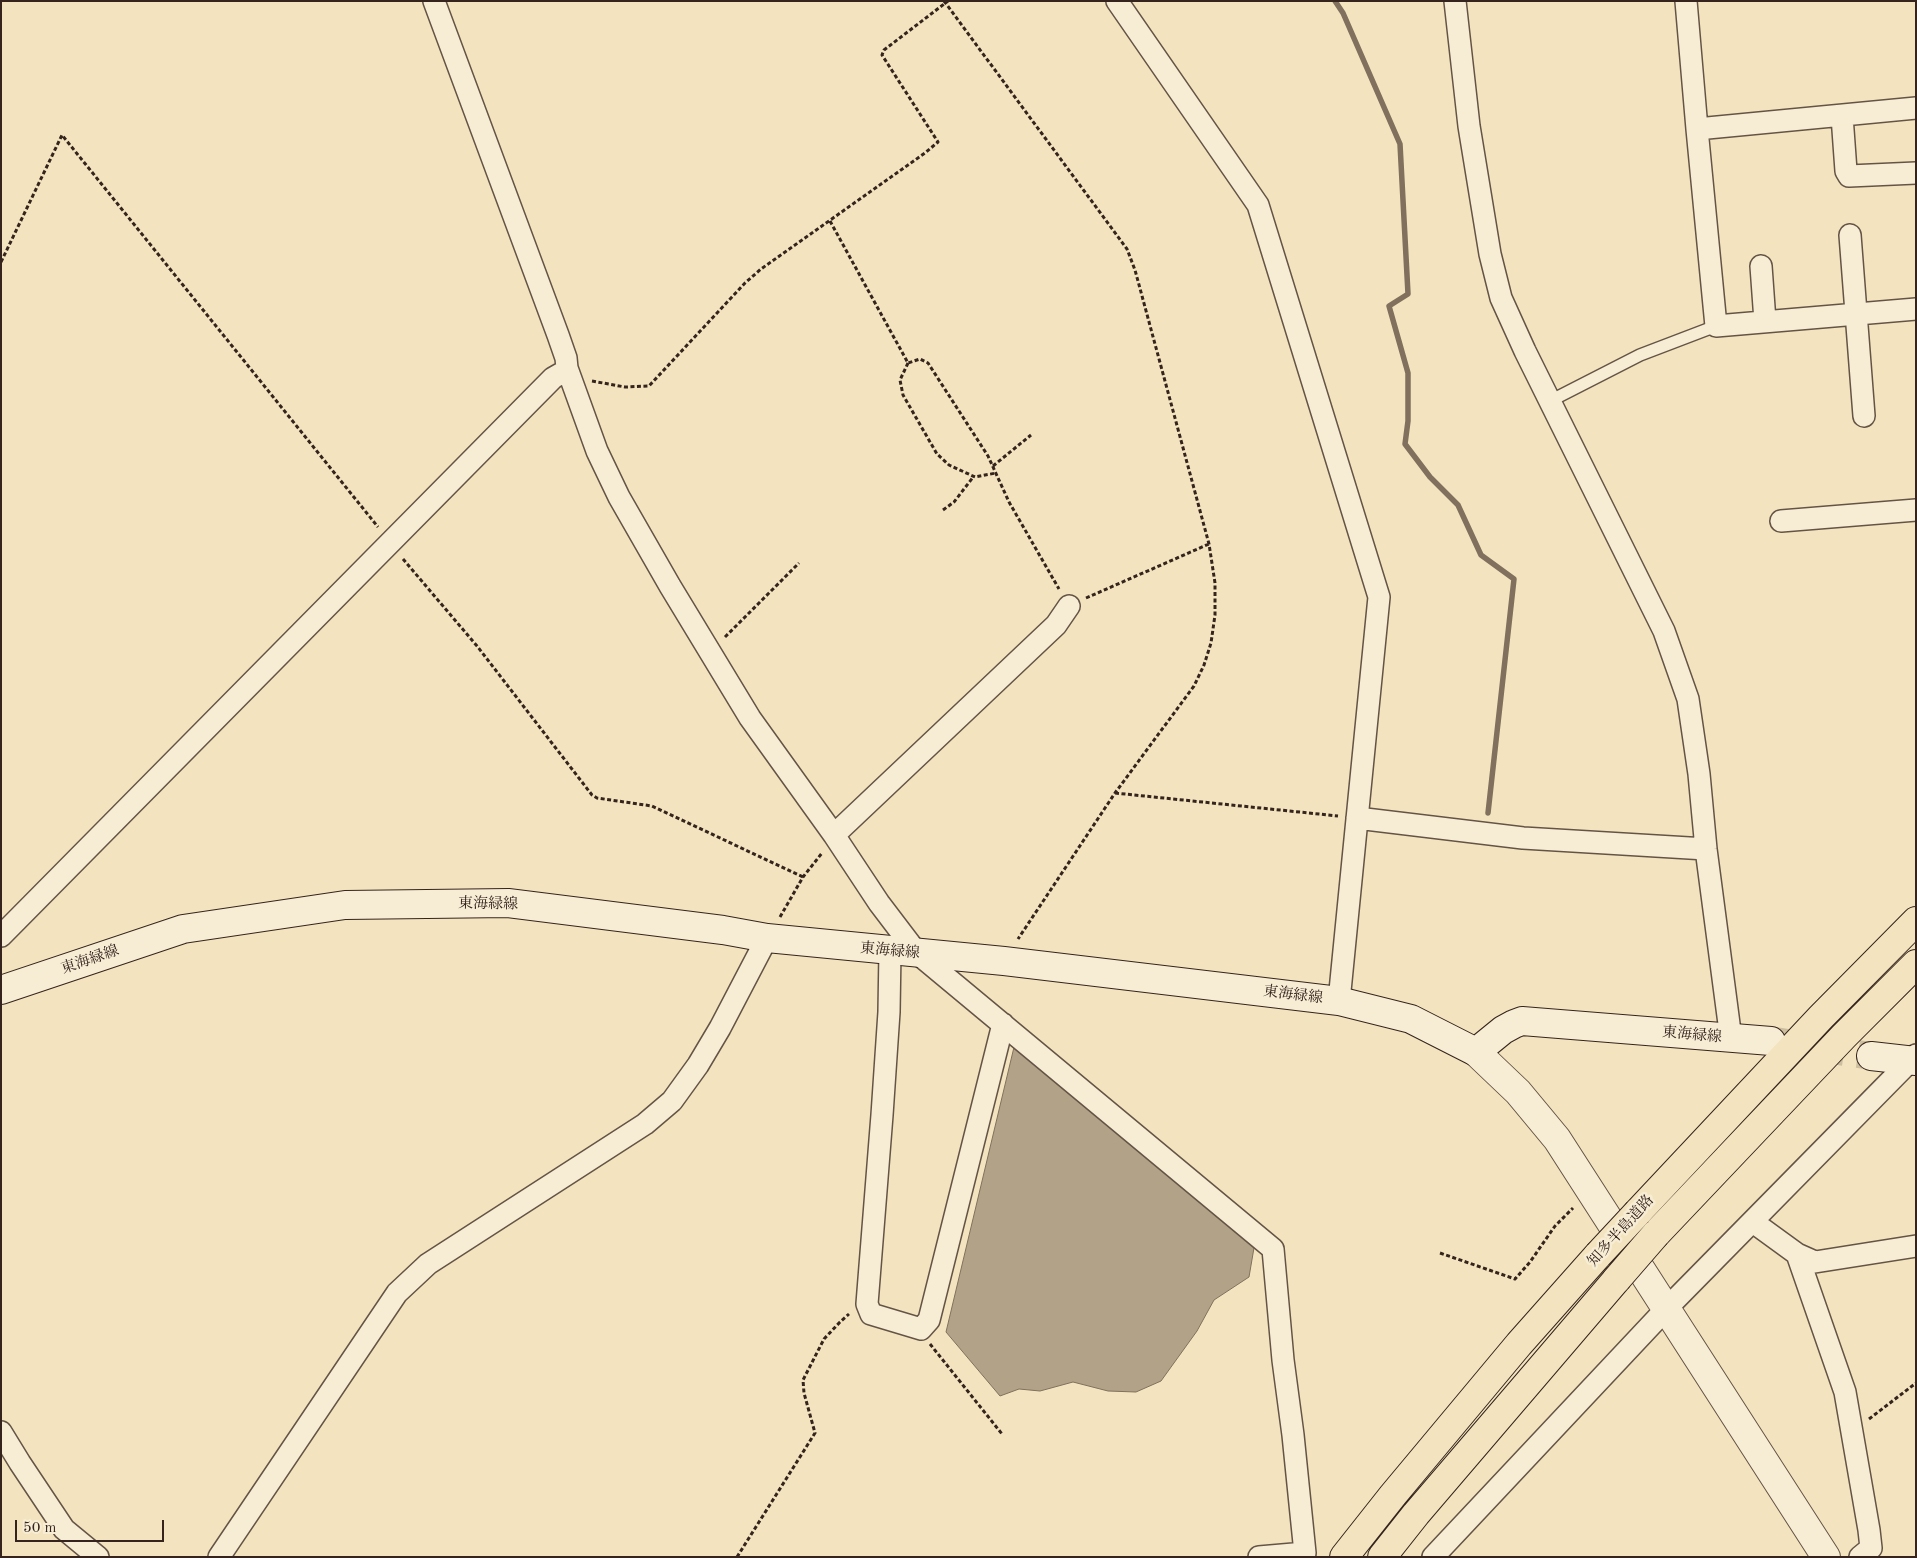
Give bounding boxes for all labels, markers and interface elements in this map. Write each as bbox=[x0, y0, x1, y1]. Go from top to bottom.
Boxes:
street label: 東海緑線 bbox=[458, 894, 518, 914]
street label: 東海緑線 bbox=[859, 939, 921, 963]
street label: 東海緑線 bbox=[59, 942, 121, 978]
street label: 東海緑線 bbox=[1262, 982, 1324, 1008]
street label: 東海緑線 bbox=[1661, 1023, 1723, 1047]
street label: 知多半島道路 bbox=[1584, 1192, 1658, 1270]
scale bar bbox=[18, 1510, 166, 1542]
text: 50 m bbox=[23, 1521, 57, 1536]

